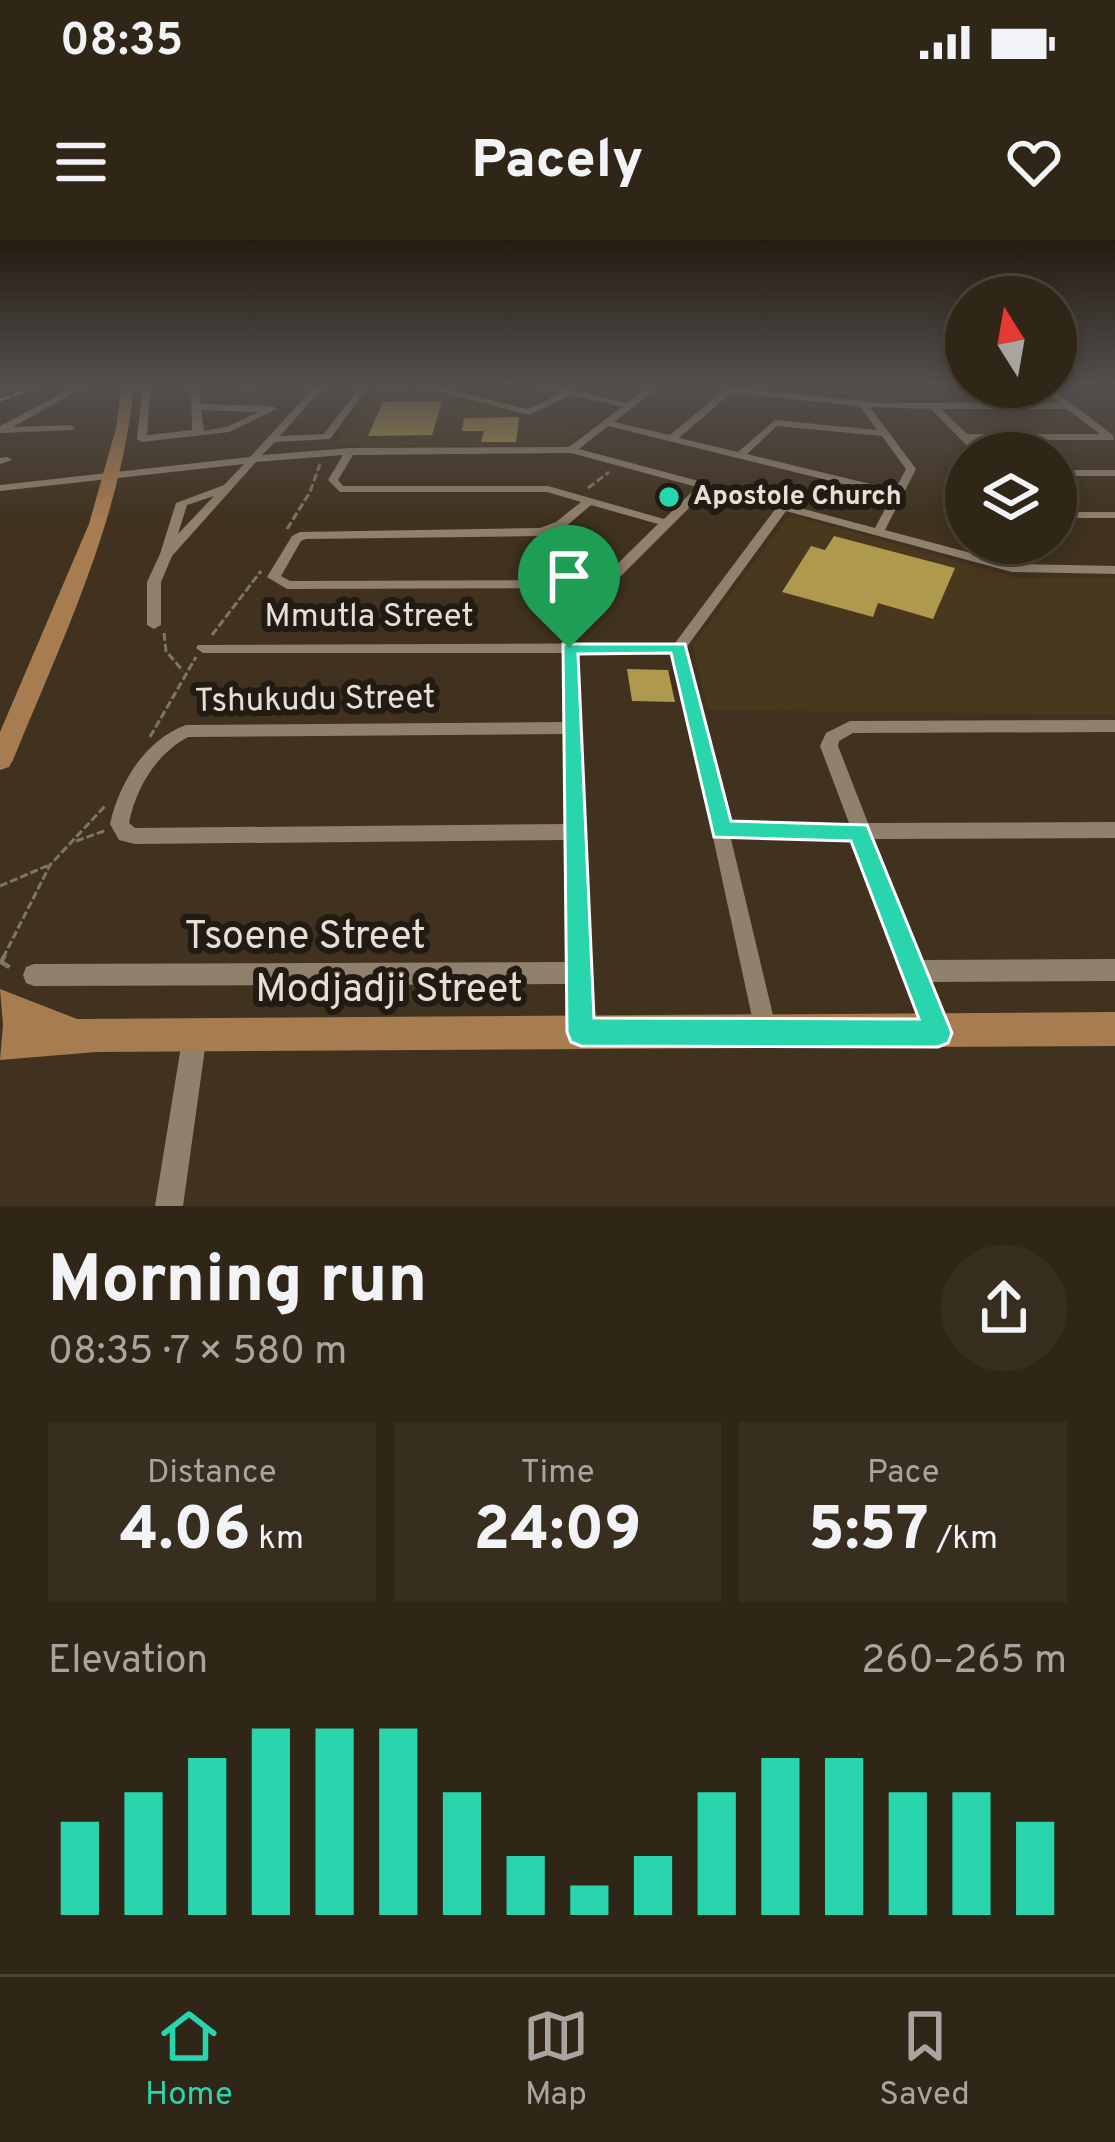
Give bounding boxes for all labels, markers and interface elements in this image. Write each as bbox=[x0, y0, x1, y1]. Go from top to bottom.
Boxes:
text: 08:35 bbox=[60, 14, 183, 71]
text: Pacely bbox=[472, 128, 643, 197]
icon: menu bbox=[48, 129, 114, 195]
icon: heart bbox=[1001, 129, 1067, 195]
north arrow bbox=[945, 276, 1077, 408]
map controls bbox=[945, 276, 1077, 564]
button: layers bbox=[945, 432, 1077, 564]
place label: Apostole Church bbox=[693, 480, 902, 514]
marker: Apostole Church bbox=[656, 484, 682, 510]
pin bbox=[518, 525, 620, 648]
icon: arrive bbox=[536, 543, 602, 609]
street label: Mmutla Street bbox=[264, 597, 474, 639]
street label: Tshukudu Street bbox=[194, 678, 436, 724]
street label: Tsoene Street bbox=[184, 914, 426, 963]
street label: Modjadji Street bbox=[255, 967, 523, 1016]
text: Morning run bbox=[48, 1242, 427, 1325]
button: share bbox=[941, 1245, 1067, 1371]
text: 08:35 · 7 × 580 m bbox=[48, 1329, 347, 1378]
text: Distance bbox=[147, 1453, 277, 1495]
text: Time bbox=[521, 1453, 594, 1495]
text: Pace bbox=[867, 1453, 939, 1495]
text: 4.06 bbox=[120, 1495, 251, 1571]
text: 24:09 bbox=[474, 1495, 641, 1571]
text: 5:57 bbox=[808, 1495, 929, 1571]
text: km bbox=[251, 1519, 304, 1561]
text: /km bbox=[929, 1519, 998, 1561]
text: Elevation bbox=[48, 1638, 208, 1687]
text: 260–265 m bbox=[861, 1638, 1067, 1687]
tab: Home bbox=[145, 2003, 233, 2117]
tab: Map bbox=[523, 2003, 589, 2117]
tab: Saved bbox=[879, 2003, 970, 2117]

